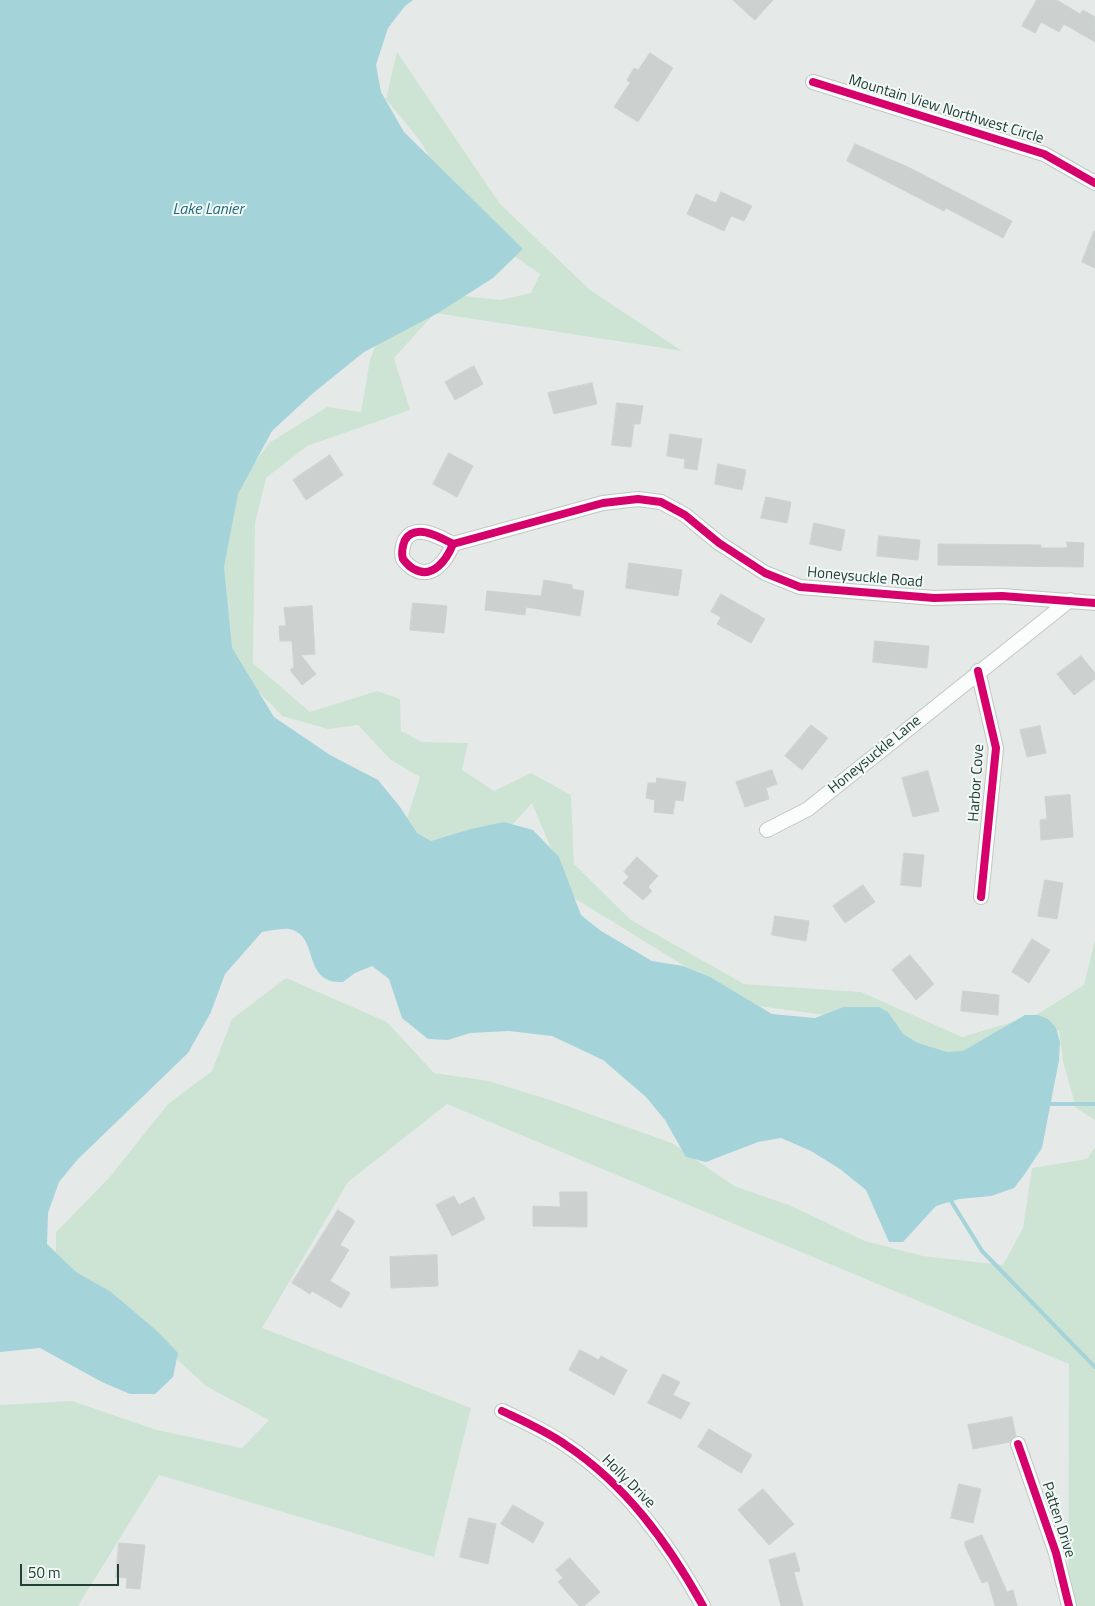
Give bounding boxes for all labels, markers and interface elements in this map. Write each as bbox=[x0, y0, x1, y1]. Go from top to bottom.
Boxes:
street label: Mountain View Northwest Circle bbox=[846, 72, 1046, 148]
water label: Lake Lanier bbox=[172, 200, 244, 220]
street label: Honeysuckle Road bbox=[806, 564, 924, 592]
street label: Honeysuckle Lane bbox=[825, 712, 925, 798]
street label: Harbor Cove bbox=[965, 744, 989, 822]
street label: Holly Drive bbox=[598, 1452, 658, 1512]
street label: Patten Drive bbox=[1037, 1480, 1079, 1560]
scale bar bbox=[22, 1554, 121, 1586]
text: 50 m bbox=[28, 1561, 61, 1584]

